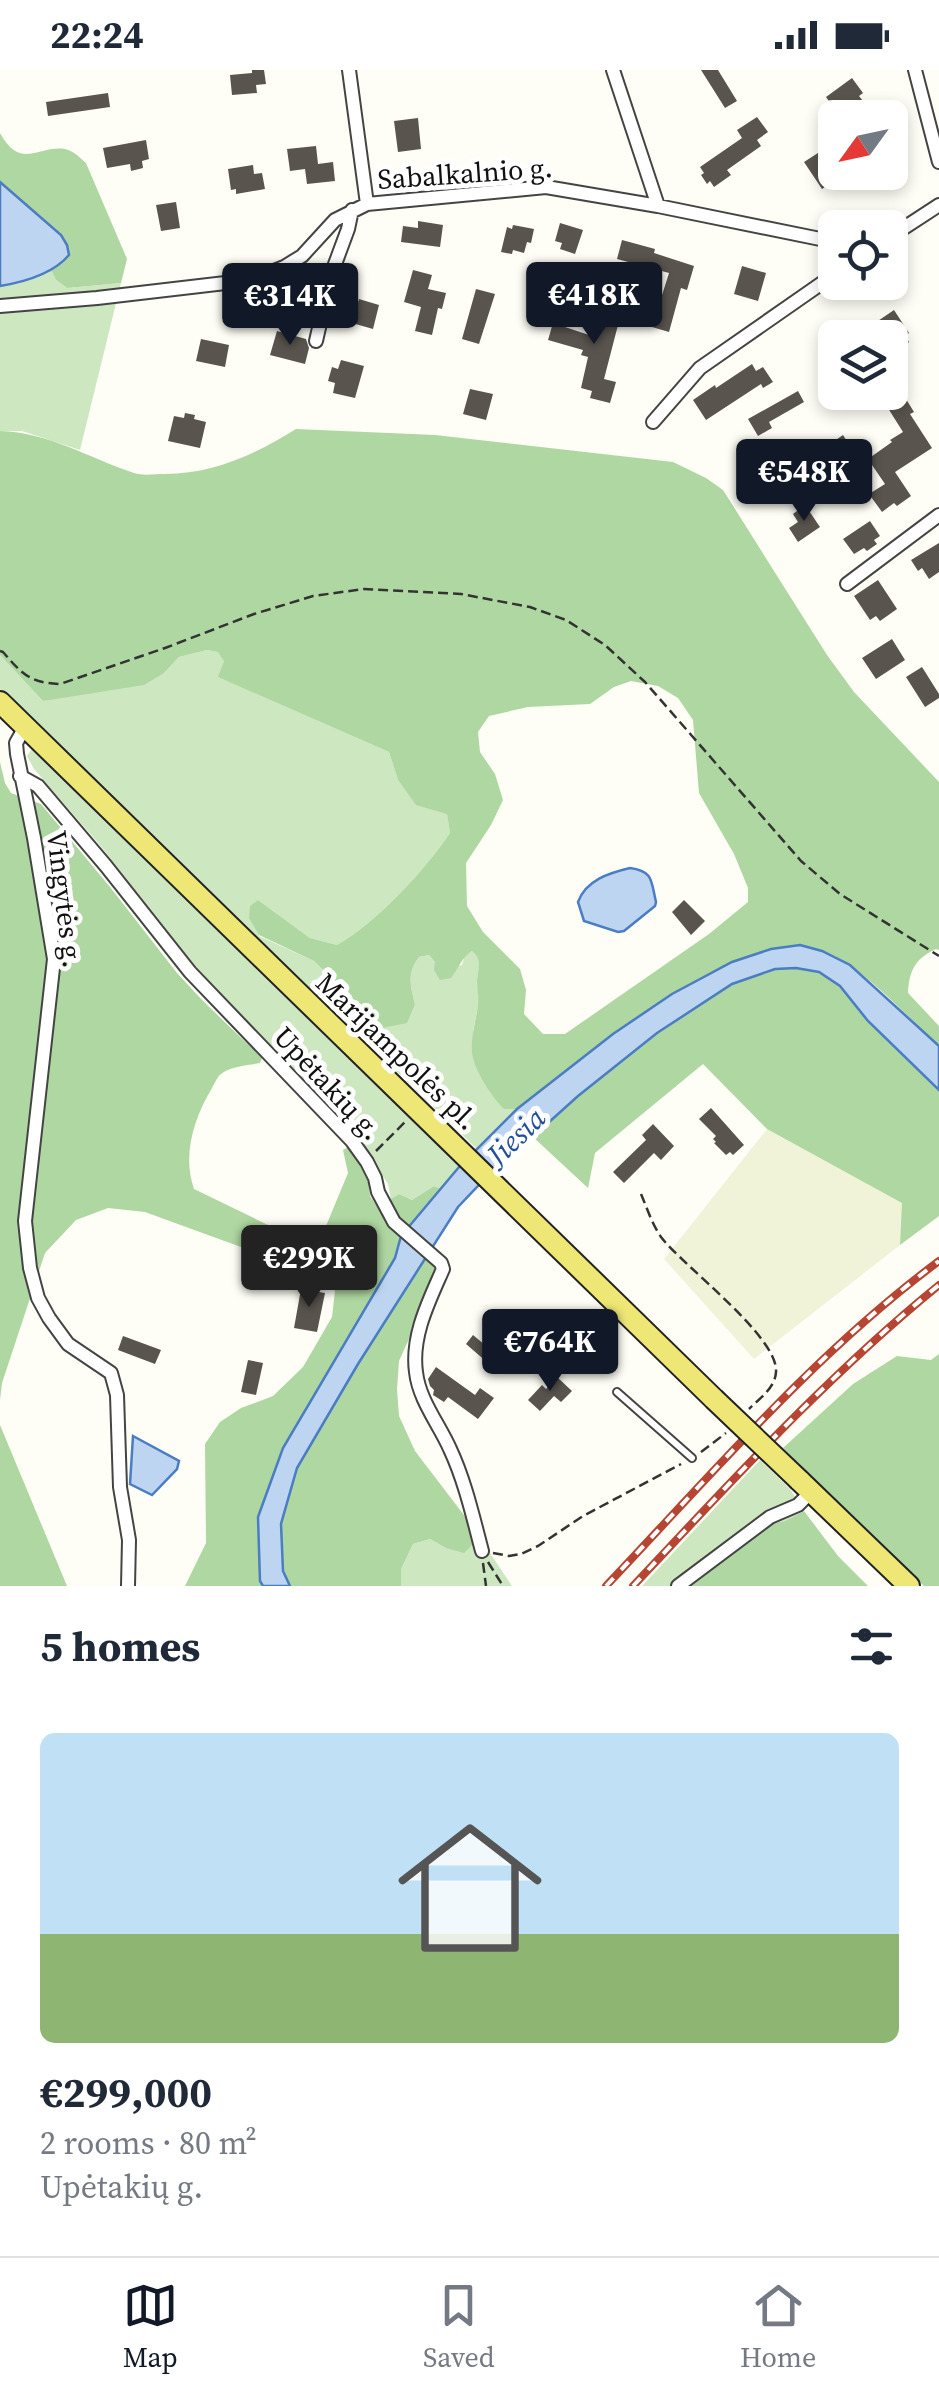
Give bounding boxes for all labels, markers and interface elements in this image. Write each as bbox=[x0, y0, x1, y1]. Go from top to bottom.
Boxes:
text: 22:24 bbox=[50, 9, 144, 61]
north arrow bbox=[818, 100, 908, 190]
map controls bbox=[818, 100, 908, 410]
street label: Sabalkalnio g. bbox=[376, 148, 554, 198]
button: locate bbox=[818, 210, 908, 300]
pin: €418K bbox=[524, 262, 664, 347]
pin: €314K bbox=[220, 263, 360, 348]
text: €418K bbox=[548, 272, 640, 316]
text: €314K bbox=[244, 273, 336, 317]
button: layers bbox=[818, 320, 908, 410]
pin: €548K bbox=[734, 439, 874, 524]
text: €548K bbox=[758, 449, 850, 493]
street label: Vingytės g. bbox=[38, 828, 92, 970]
street label: Marijampolės pl. bbox=[308, 964, 486, 1138]
street label: Upėtakių g. bbox=[265, 1018, 391, 1148]
water label: Jiesia bbox=[475, 1098, 555, 1177]
pin: €299K bbox=[239, 1225, 379, 1310]
text: €299K bbox=[263, 1235, 355, 1279]
pin: €764K bbox=[480, 1309, 620, 1394]
text: €764K bbox=[504, 1319, 596, 1363]
text: 5 homes bbox=[40, 1617, 200, 1675]
icon: filters bbox=[844, 1619, 899, 1674]
icon: home bbox=[380, 1798, 560, 1978]
text: €299,000 bbox=[40, 2063, 212, 2121]
text: 2 rooms · 80 m² bbox=[40, 2121, 257, 2165]
text: Upėtakių g. bbox=[40, 2165, 203, 2209]
tab: Map bbox=[123, 2278, 178, 2376]
tab: Saved bbox=[423, 2278, 495, 2376]
tab: Home bbox=[740, 2278, 816, 2376]

